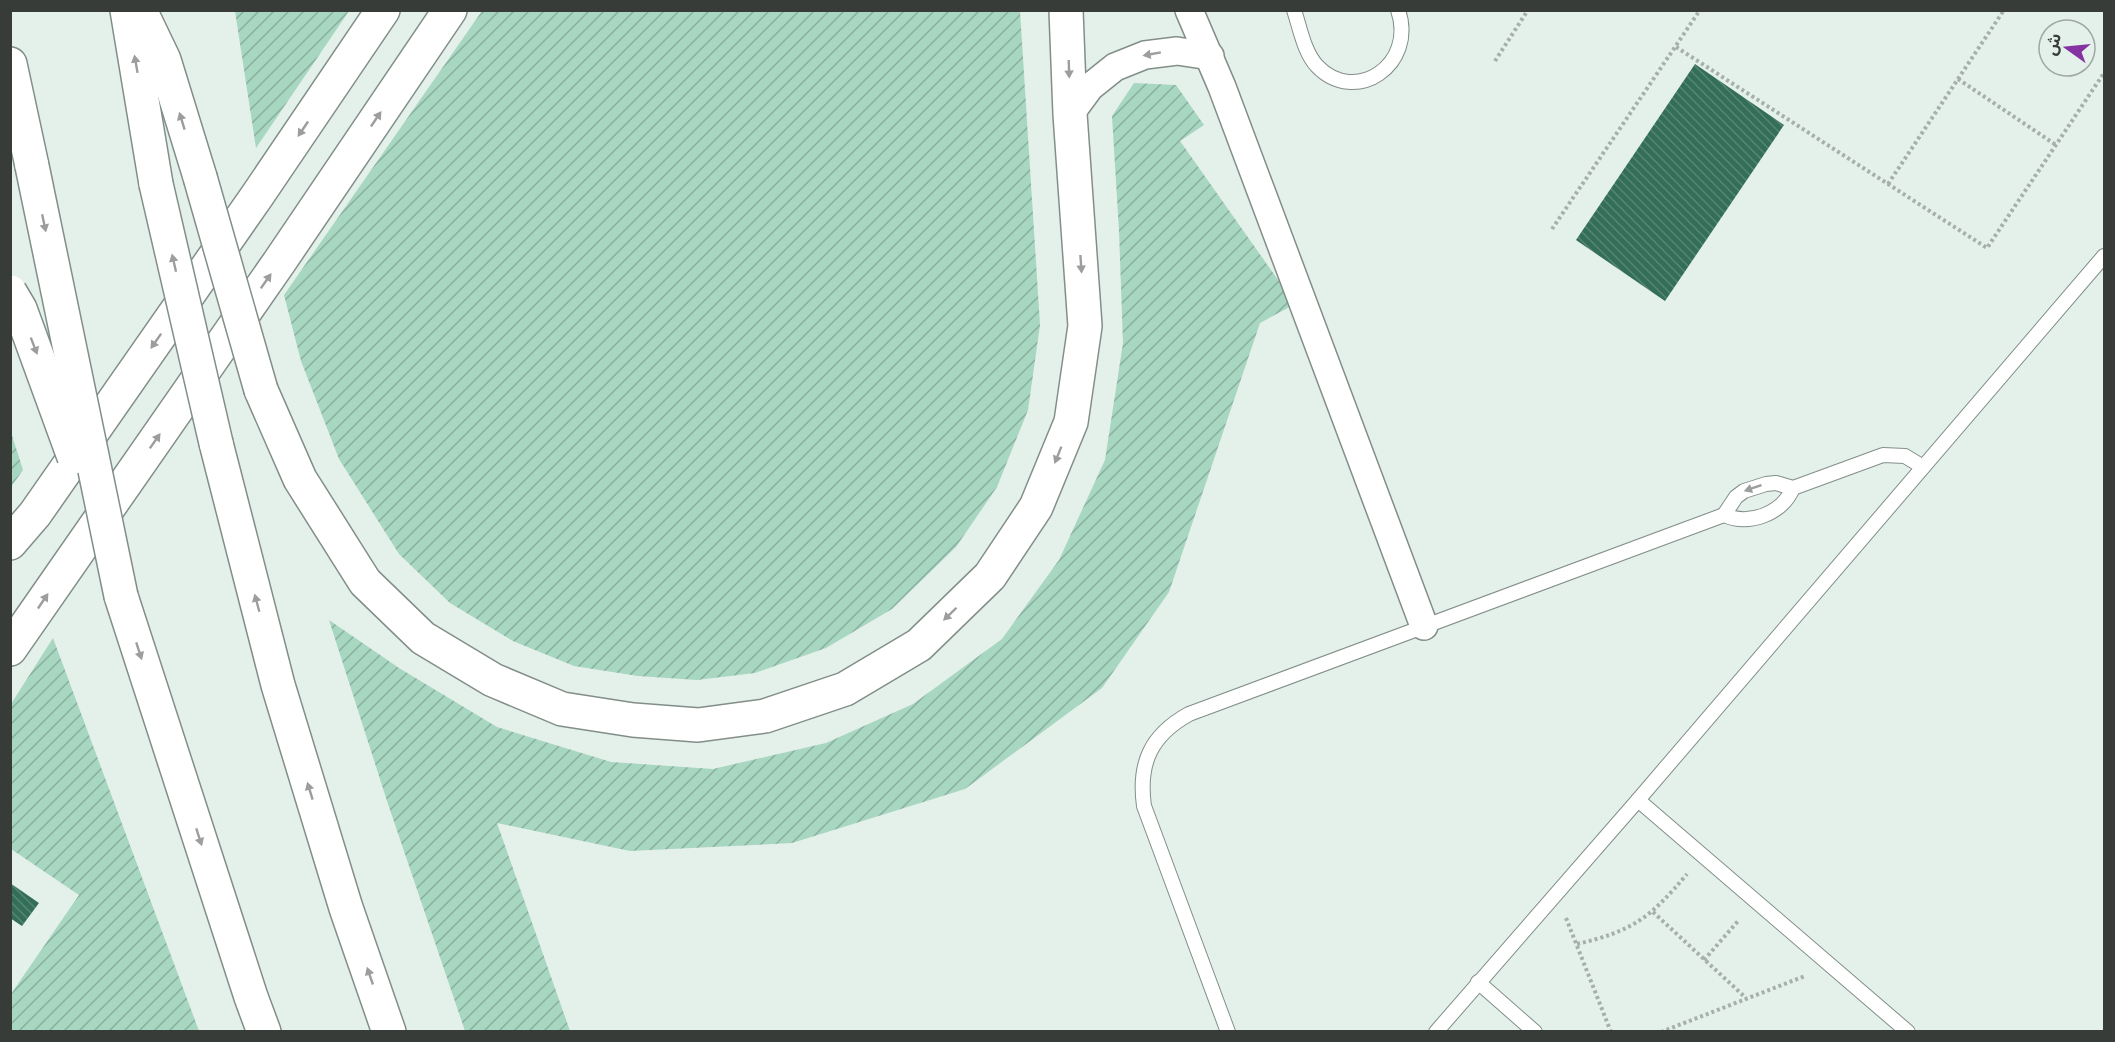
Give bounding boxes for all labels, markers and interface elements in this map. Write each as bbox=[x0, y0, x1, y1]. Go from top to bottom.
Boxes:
north arrow bbox=[2037, 18, 2097, 78]
text: ش bbox=[2040, 31, 2065, 57]
one-way arrow bbox=[1142, 50, 1161, 59]
one-way arrow bbox=[131, 54, 140, 73]
one-way arrow bbox=[1064, 59, 1073, 78]
one-way arrow bbox=[177, 112, 187, 130]
one-way arrow bbox=[370, 112, 382, 128]
one-way arrow bbox=[297, 120, 309, 136]
one-way arrow bbox=[40, 214, 49, 233]
one-way arrow bbox=[169, 254, 179, 272]
one-way arrow bbox=[1076, 254, 1085, 273]
one-way arrow bbox=[260, 273, 272, 289]
one-way arrow bbox=[150, 332, 162, 348]
one-way arrow bbox=[29, 337, 39, 355]
one-way arrow bbox=[149, 433, 161, 449]
one-way arrow bbox=[1053, 446, 1063, 464]
one-way arrow bbox=[1744, 484, 1762, 494]
one-way arrow bbox=[38, 592, 49, 609]
one-way arrow bbox=[252, 594, 261, 612]
one-way arrow bbox=[944, 607, 958, 621]
one-way arrow bbox=[135, 642, 144, 660]
one-way arrow bbox=[305, 782, 314, 800]
one-way arrow bbox=[195, 828, 204, 846]
one-way arrow bbox=[364, 967, 374, 985]

